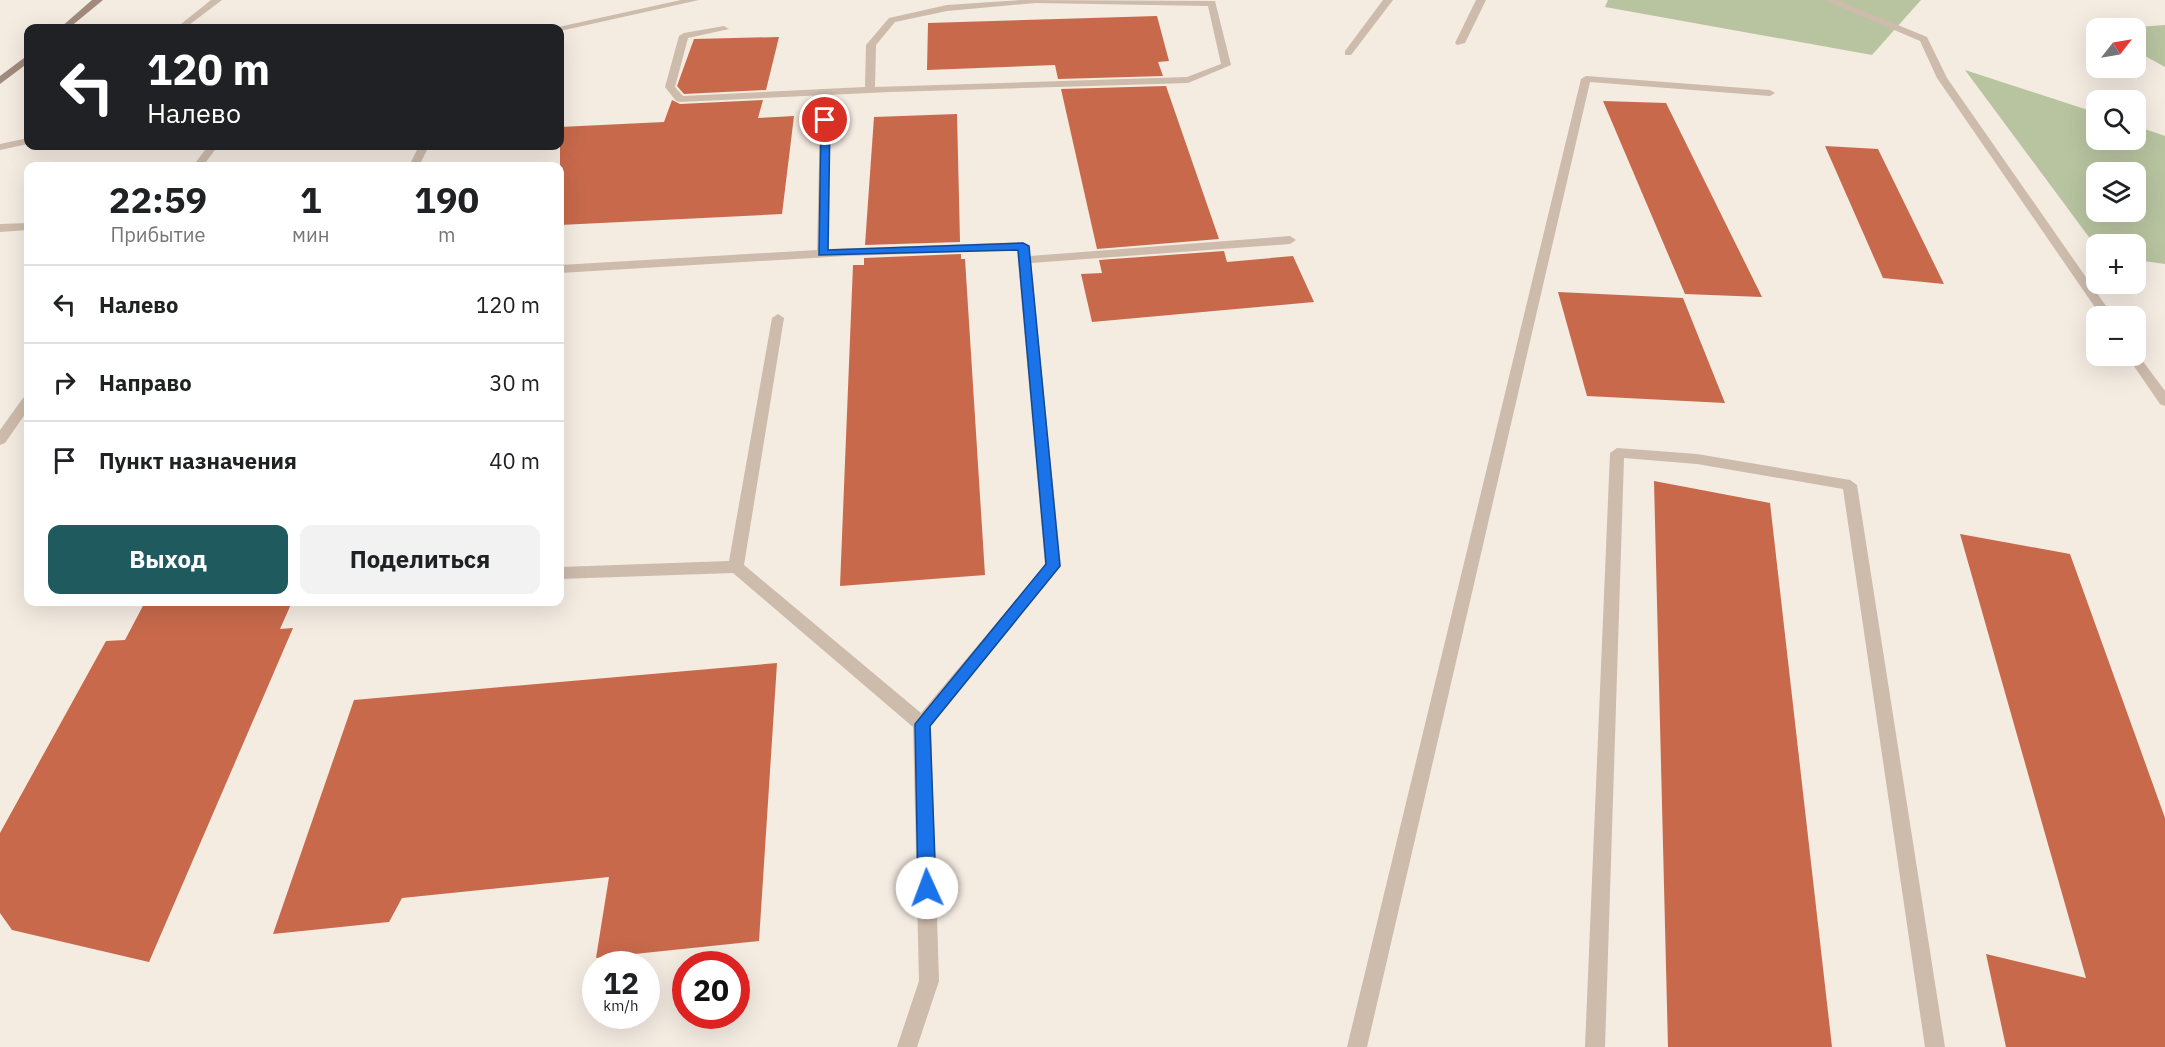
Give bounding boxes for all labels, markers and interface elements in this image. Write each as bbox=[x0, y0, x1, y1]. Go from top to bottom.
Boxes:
north arrow bbox=[2086, 18, 2146, 78]
map controls bbox=[2086, 18, 2146, 366]
text: 120 m bbox=[147, 42, 270, 97]
icon: left bbox=[48, 48, 126, 126]
button: search bbox=[2086, 90, 2146, 150]
pin bbox=[799, 94, 850, 145]
text: Налево bbox=[147, 95, 241, 130]
icon: arrive bbox=[808, 103, 841, 136]
button: layers bbox=[2086, 162, 2146, 222]
text: 22:59 bbox=[109, 176, 207, 223]
text: 1 bbox=[300, 176, 322, 223]
text: 190 bbox=[414, 176, 479, 223]
text: Прибытие bbox=[110, 221, 206, 248]
text: мин bbox=[292, 221, 329, 248]
text: m bbox=[438, 221, 455, 248]
button: + bbox=[2086, 234, 2146, 294]
icon: left bbox=[48, 288, 81, 321]
text: Налево bbox=[99, 290, 178, 319]
text: 120 m bbox=[476, 290, 540, 319]
button: − bbox=[2086, 306, 2146, 366]
icon: right bbox=[48, 366, 81, 399]
text: Направо bbox=[99, 368, 192, 397]
text: 30 m bbox=[489, 368, 540, 397]
icon: arrive bbox=[48, 444, 81, 477]
text: Пункт назначения bbox=[99, 446, 297, 475]
text: 40 m bbox=[489, 446, 540, 475]
button: Выход bbox=[48, 525, 288, 594]
button: Поделиться bbox=[300, 525, 540, 594]
position arrow bbox=[895, 856, 959, 920]
speed limit sign: 20 bbox=[672, 951, 750, 1029]
text: 12 bbox=[603, 963, 639, 1002]
text: km/h bbox=[603, 996, 639, 1015]

